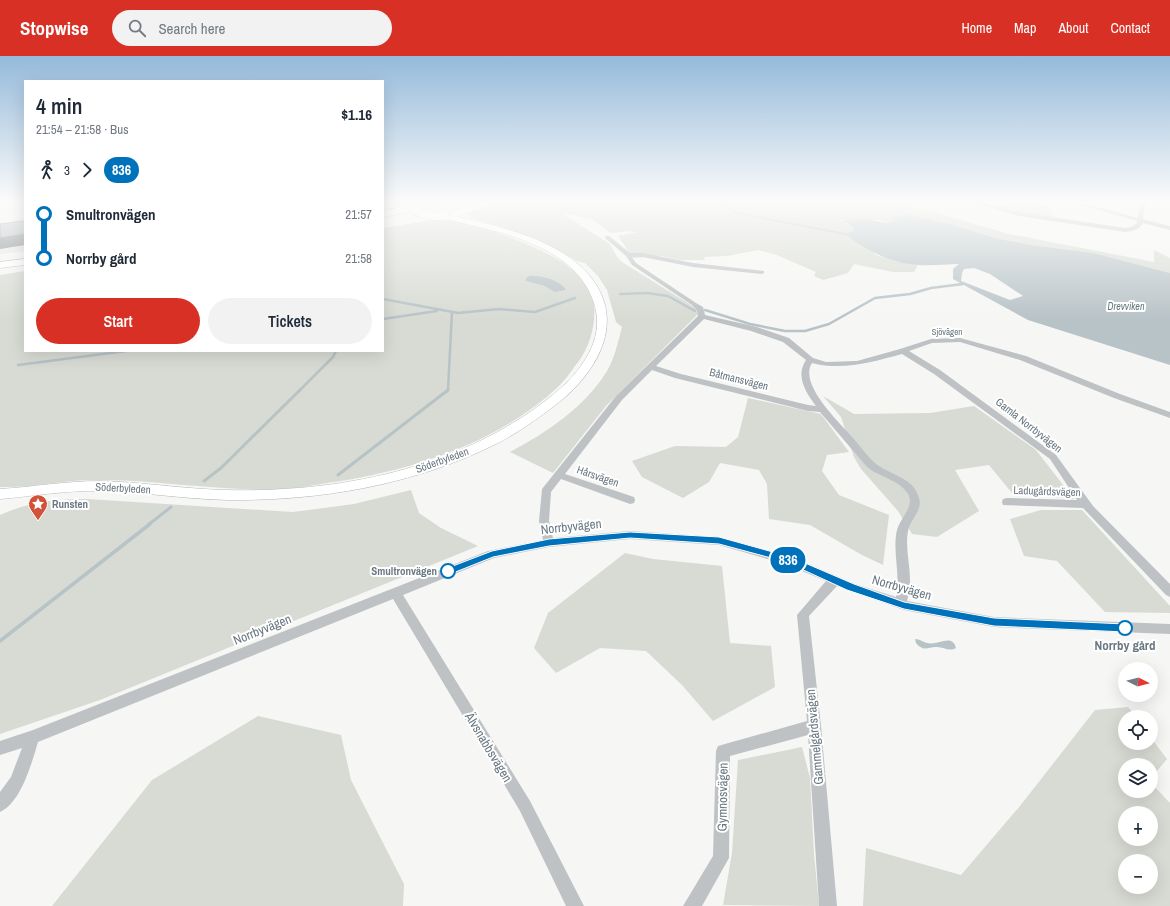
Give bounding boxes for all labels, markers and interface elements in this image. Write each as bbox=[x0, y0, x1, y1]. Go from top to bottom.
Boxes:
search box bbox=[112, 10, 392, 46]
text: Stopwise bbox=[20, 15, 88, 41]
icon: search bbox=[126, 17, 148, 39]
text: Search here bbox=[158, 18, 225, 39]
text: Home bbox=[961, 19, 992, 37]
text: Map bbox=[1014, 19, 1036, 37]
text: About bbox=[1058, 19, 1088, 37]
text: Contact bbox=[1110, 19, 1150, 37]
text: 4 min bbox=[36, 91, 82, 121]
text: $1.16 bbox=[341, 104, 372, 125]
text: 21:54 – 21:58 · Bus bbox=[36, 121, 128, 138]
icon: walk bbox=[36, 159, 58, 181]
icon: forward bbox=[76, 159, 98, 181]
text: 836 bbox=[112, 161, 131, 179]
text: 3 bbox=[64, 162, 70, 179]
text: Smultronvägen bbox=[66, 204, 156, 225]
text: 21:57 bbox=[345, 206, 372, 223]
text: Norrby gård bbox=[66, 248, 136, 269]
text: 21:58 bbox=[345, 250, 372, 267]
button: Start bbox=[36, 298, 200, 344]
button: Tickets bbox=[208, 298, 372, 344]
water label: Drevviken bbox=[1108, 300, 1145, 313]
street label: Sjövägen bbox=[932, 326, 962, 338]
street label: Båtmansvägen bbox=[708, 365, 770, 393]
street label: Gamla Norrbyvägen bbox=[993, 395, 1065, 455]
street label: Söderbyleden bbox=[413, 444, 471, 476]
street label: Hårsvägen bbox=[575, 462, 621, 490]
street label: Söderbyleden bbox=[95, 480, 151, 496]
street label: Ladugårdsvägen bbox=[1013, 483, 1081, 499]
place icon: Runsten bbox=[27, 493, 49, 521]
place label: Runsten bbox=[52, 497, 88, 511]
street label: Norrbyvägen bbox=[540, 515, 602, 538]
line badge: 836 bbox=[765, 547, 811, 573]
text: 836 bbox=[778, 551, 798, 569]
marker: Smultronvägen bbox=[440, 563, 456, 579]
place label: Smultronvägen bbox=[371, 564, 437, 578]
street label: Norrbyvägen bbox=[870, 571, 934, 604]
street label: Norrbyvägen bbox=[231, 610, 294, 649]
marker: Norrby gård bbox=[1117, 620, 1133, 636]
place label: Norrby gård bbox=[1094, 637, 1156, 654]
north arrow bbox=[1118, 662, 1158, 702]
map controls bbox=[1118, 662, 1158, 894]
street label: Gammelgårdsvägen bbox=[802, 688, 827, 786]
street label: Älvsnabbsvägen bbox=[461, 708, 516, 785]
button: locate bbox=[1118, 710, 1158, 750]
button: layers bbox=[1118, 758, 1158, 798]
street label: Gymnosvägen bbox=[713, 762, 732, 832]
button: + bbox=[1118, 806, 1158, 846]
button: − bbox=[1118, 854, 1158, 894]

